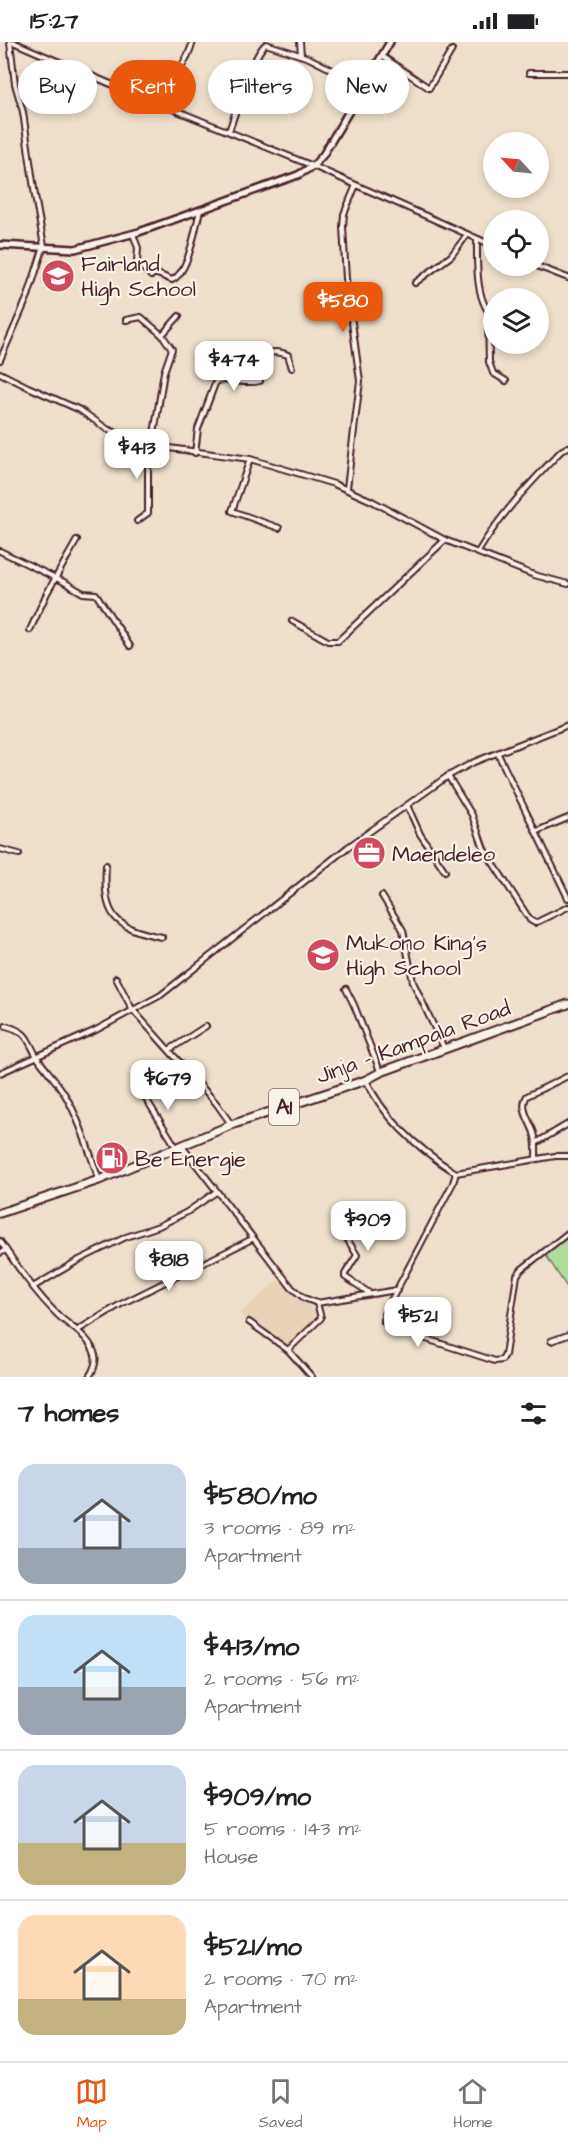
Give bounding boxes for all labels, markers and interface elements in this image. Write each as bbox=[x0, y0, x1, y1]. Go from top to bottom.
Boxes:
text: 15:27 bbox=[30, 6, 78, 37]
chip: Buy bbox=[18, 60, 97, 114]
chip: Rent bbox=[109, 60, 196, 114]
chip: Filters bbox=[208, 60, 313, 114]
chip: New bbox=[325, 60, 409, 114]
north arrow bbox=[483, 132, 549, 198]
map controls bbox=[483, 132, 549, 354]
button: locate bbox=[483, 210, 549, 276]
place label: Fairland High School bbox=[81, 249, 196, 306]
school or university icon: Fairland High School bbox=[40, 258, 76, 294]
pin: $580 bbox=[307, 282, 379, 333]
text: $580 bbox=[318, 287, 368, 315]
button: layers bbox=[483, 288, 549, 354]
pin: $474 bbox=[198, 341, 270, 392]
text: $474 bbox=[209, 346, 259, 374]
pin: $413 bbox=[101, 429, 173, 480]
text: $413 bbox=[118, 434, 156, 462]
office icon: Maendeleo bbox=[351, 835, 387, 871]
place label: Maendeleo bbox=[392, 839, 496, 870]
place label: Mukono King's High School bbox=[346, 928, 487, 985]
school or university icon: Mukono King's High School bbox=[305, 937, 341, 973]
street label: Jinja - Kampala Road bbox=[312, 993, 515, 1092]
pin: $679 bbox=[132, 1060, 204, 1111]
text: $679 bbox=[144, 1065, 192, 1093]
road number: A1 bbox=[269, 1089, 299, 1125]
fuel station icon: Be Energie bbox=[94, 1140, 130, 1176]
place label: Be Energie bbox=[135, 1144, 246, 1176]
pin: $909 bbox=[332, 1201, 404, 1252]
text: $909 bbox=[345, 1206, 391, 1234]
pin: $818 bbox=[133, 1241, 205, 1292]
text: $818 bbox=[149, 1246, 189, 1274]
pin: $521 bbox=[382, 1297, 454, 1348]
text: $521 bbox=[398, 1302, 438, 1330]
text: 7 homes bbox=[18, 1395, 119, 1431]
icon: filters bbox=[517, 1397, 550, 1430]
text: $580/mo bbox=[204, 1478, 317, 1514]
icon: home bbox=[66, 1488, 138, 1560]
text: 3 rooms · 89 m² bbox=[204, 1514, 356, 1542]
text: Apartment bbox=[204, 1542, 302, 1570]
text: $413/mo bbox=[204, 1629, 299, 1665]
icon: home bbox=[66, 1639, 138, 1711]
text: 2 rooms · 56 m² bbox=[204, 1665, 359, 1693]
text: Apartment bbox=[204, 1693, 302, 1721]
text: $909/mo bbox=[204, 1779, 311, 1815]
icon: home bbox=[66, 1789, 138, 1861]
text: 5 rooms · 143 m² bbox=[204, 1815, 362, 1843]
text: House bbox=[204, 1843, 258, 1871]
text: $521/mo bbox=[204, 1929, 302, 1965]
icon: home bbox=[66, 1939, 138, 2011]
text: 2 rooms · 70 m² bbox=[204, 1965, 357, 1993]
text: Apartment bbox=[204, 1993, 302, 2021]
tab: Map bbox=[75, 2075, 108, 2133]
tab: Saved bbox=[259, 2075, 302, 2133]
tab: Home bbox=[453, 2075, 493, 2133]

